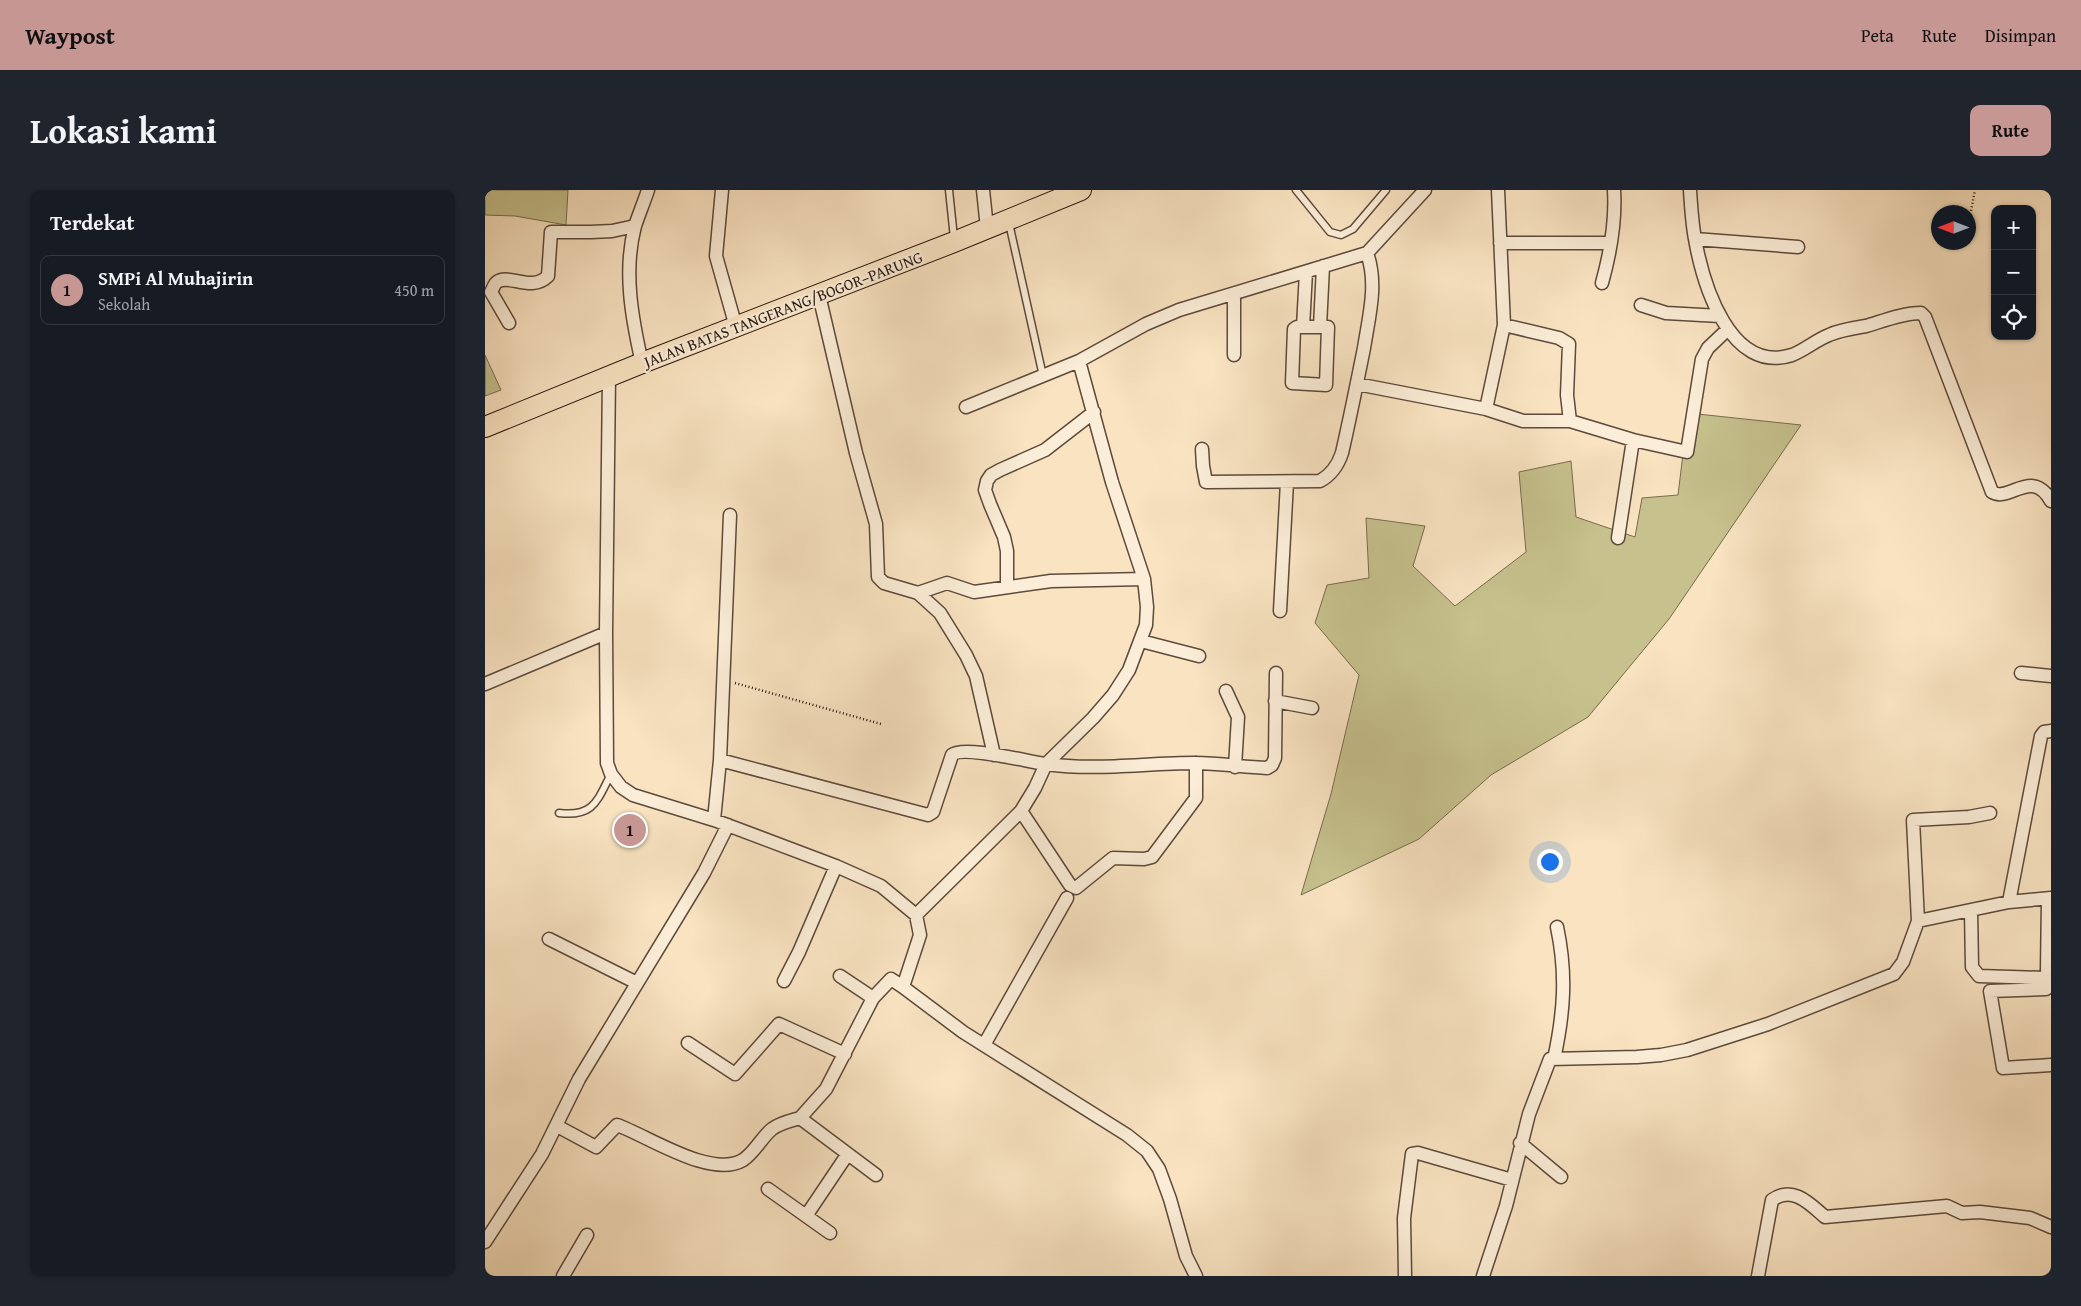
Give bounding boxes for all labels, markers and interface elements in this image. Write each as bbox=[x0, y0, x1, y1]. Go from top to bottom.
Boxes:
text: Waypost bbox=[25, 18, 115, 53]
text: Peta bbox=[1861, 22, 1894, 49]
text: Rute bbox=[1922, 22, 1957, 49]
text: Disimpan bbox=[1985, 22, 2056, 49]
text: Lokasi kami bbox=[30, 105, 217, 156]
button: Rute bbox=[1970, 105, 2051, 156]
north arrow bbox=[1931, 205, 1976, 250]
map controls bbox=[1991, 205, 2036, 340]
button: + bbox=[1991, 205, 2036, 250]
text: Terdekat bbox=[50, 207, 134, 238]
street label: JALAN BATAS TANGERANG/BOGOR–PARUNG bbox=[638, 244, 927, 374]
button: − bbox=[1991, 250, 2036, 295]
text: SMPi Al Muhajirin bbox=[98, 264, 253, 292]
text: 1 bbox=[63, 278, 71, 302]
text: 450 m bbox=[394, 278, 434, 302]
text: Sekolah bbox=[98, 292, 150, 316]
button: locate bbox=[1991, 295, 2036, 340]
pin: 1 bbox=[614, 811, 646, 849]
your location bbox=[1537, 849, 1563, 875]

